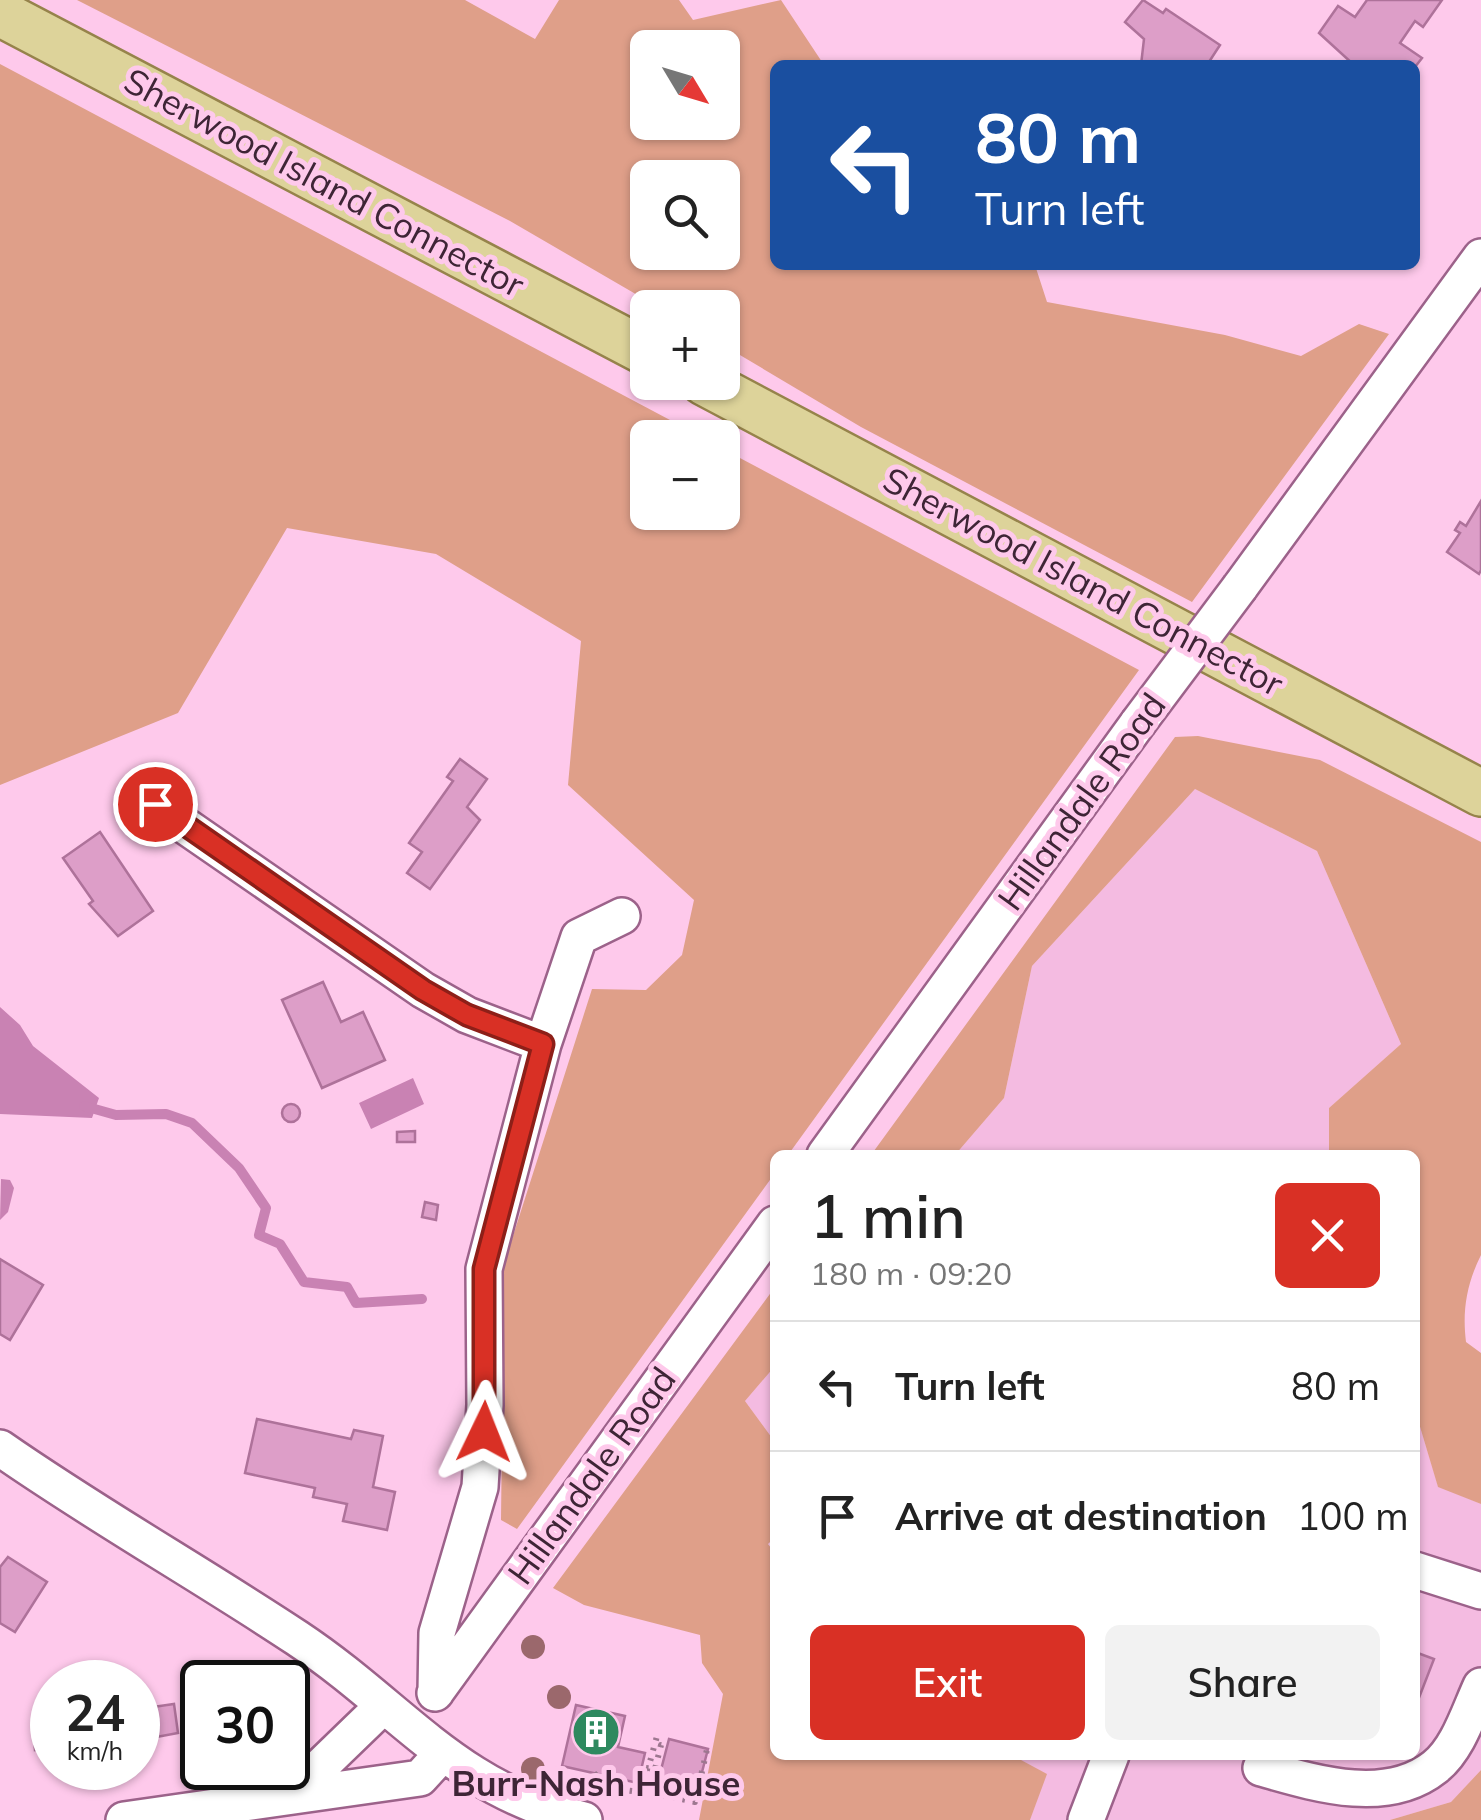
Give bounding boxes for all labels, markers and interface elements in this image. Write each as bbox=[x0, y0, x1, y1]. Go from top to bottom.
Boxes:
north arrow bbox=[630, 30, 740, 140]
map controls bbox=[630, 30, 740, 530]
street label: Sherwood Island Connector bbox=[117, 58, 532, 307]
text: 80 m bbox=[975, 93, 1141, 181]
icon: left bbox=[810, 100, 940, 230]
button: search bbox=[630, 160, 740, 270]
text: Turn left bbox=[975, 180, 1144, 236]
button: + bbox=[630, 290, 740, 400]
button: − bbox=[630, 420, 740, 530]
street label: Sherwood Island Connector bbox=[876, 457, 1291, 706]
street label: Hillandale Road bbox=[988, 684, 1175, 919]
pin bbox=[113, 762, 198, 847]
icon: arrive bbox=[128, 777, 183, 832]
text: 1 min bbox=[810, 1178, 966, 1253]
button: close bbox=[1275, 1183, 1380, 1288]
text: 180 m · 09:20 bbox=[810, 1253, 1012, 1293]
street label: Hillandale Road bbox=[498, 1358, 685, 1593]
icon: left bbox=[810, 1359, 865, 1414]
text: Turn left bbox=[895, 1362, 1045, 1410]
text: 80 m bbox=[1291, 1362, 1380, 1410]
position arrow bbox=[432, 1380, 536, 1484]
icon: arrive bbox=[810, 1489, 865, 1544]
text: Arrive at destination bbox=[895, 1492, 1267, 1540]
text: 100 m bbox=[1297, 1492, 1409, 1540]
button: Exit bbox=[810, 1625, 1085, 1740]
button: Share bbox=[1105, 1625, 1380, 1740]
speed limit sign: 30 bbox=[180, 1660, 310, 1790]
text: 24 bbox=[65, 1681, 125, 1744]
building icon: Burr-Nash House bbox=[570, 1706, 622, 1758]
text: km/h bbox=[67, 1735, 123, 1766]
place label: Burr-Nash House bbox=[452, 1761, 740, 1805]

